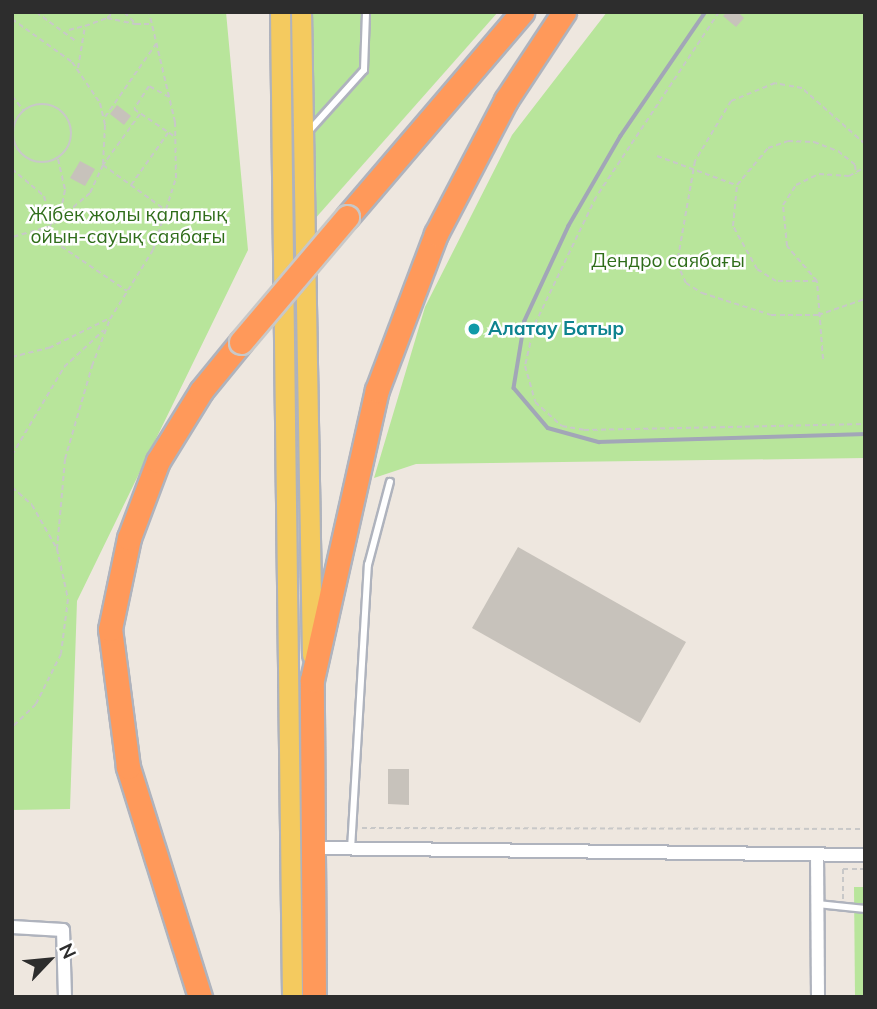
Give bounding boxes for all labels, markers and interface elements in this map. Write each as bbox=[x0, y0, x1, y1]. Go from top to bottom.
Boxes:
park label: Жібек жолы қалалық ойын-сауық саябағы bbox=[29, 204, 227, 248]
park label: Дендро саябағы bbox=[591, 250, 745, 272]
place label: Алатау Батыр bbox=[488, 318, 624, 340]
marker: Алатау Батыр bbox=[466, 321, 482, 337]
north arrow bbox=[14, 925, 84, 995]
text: N bbox=[54, 939, 82, 963]

